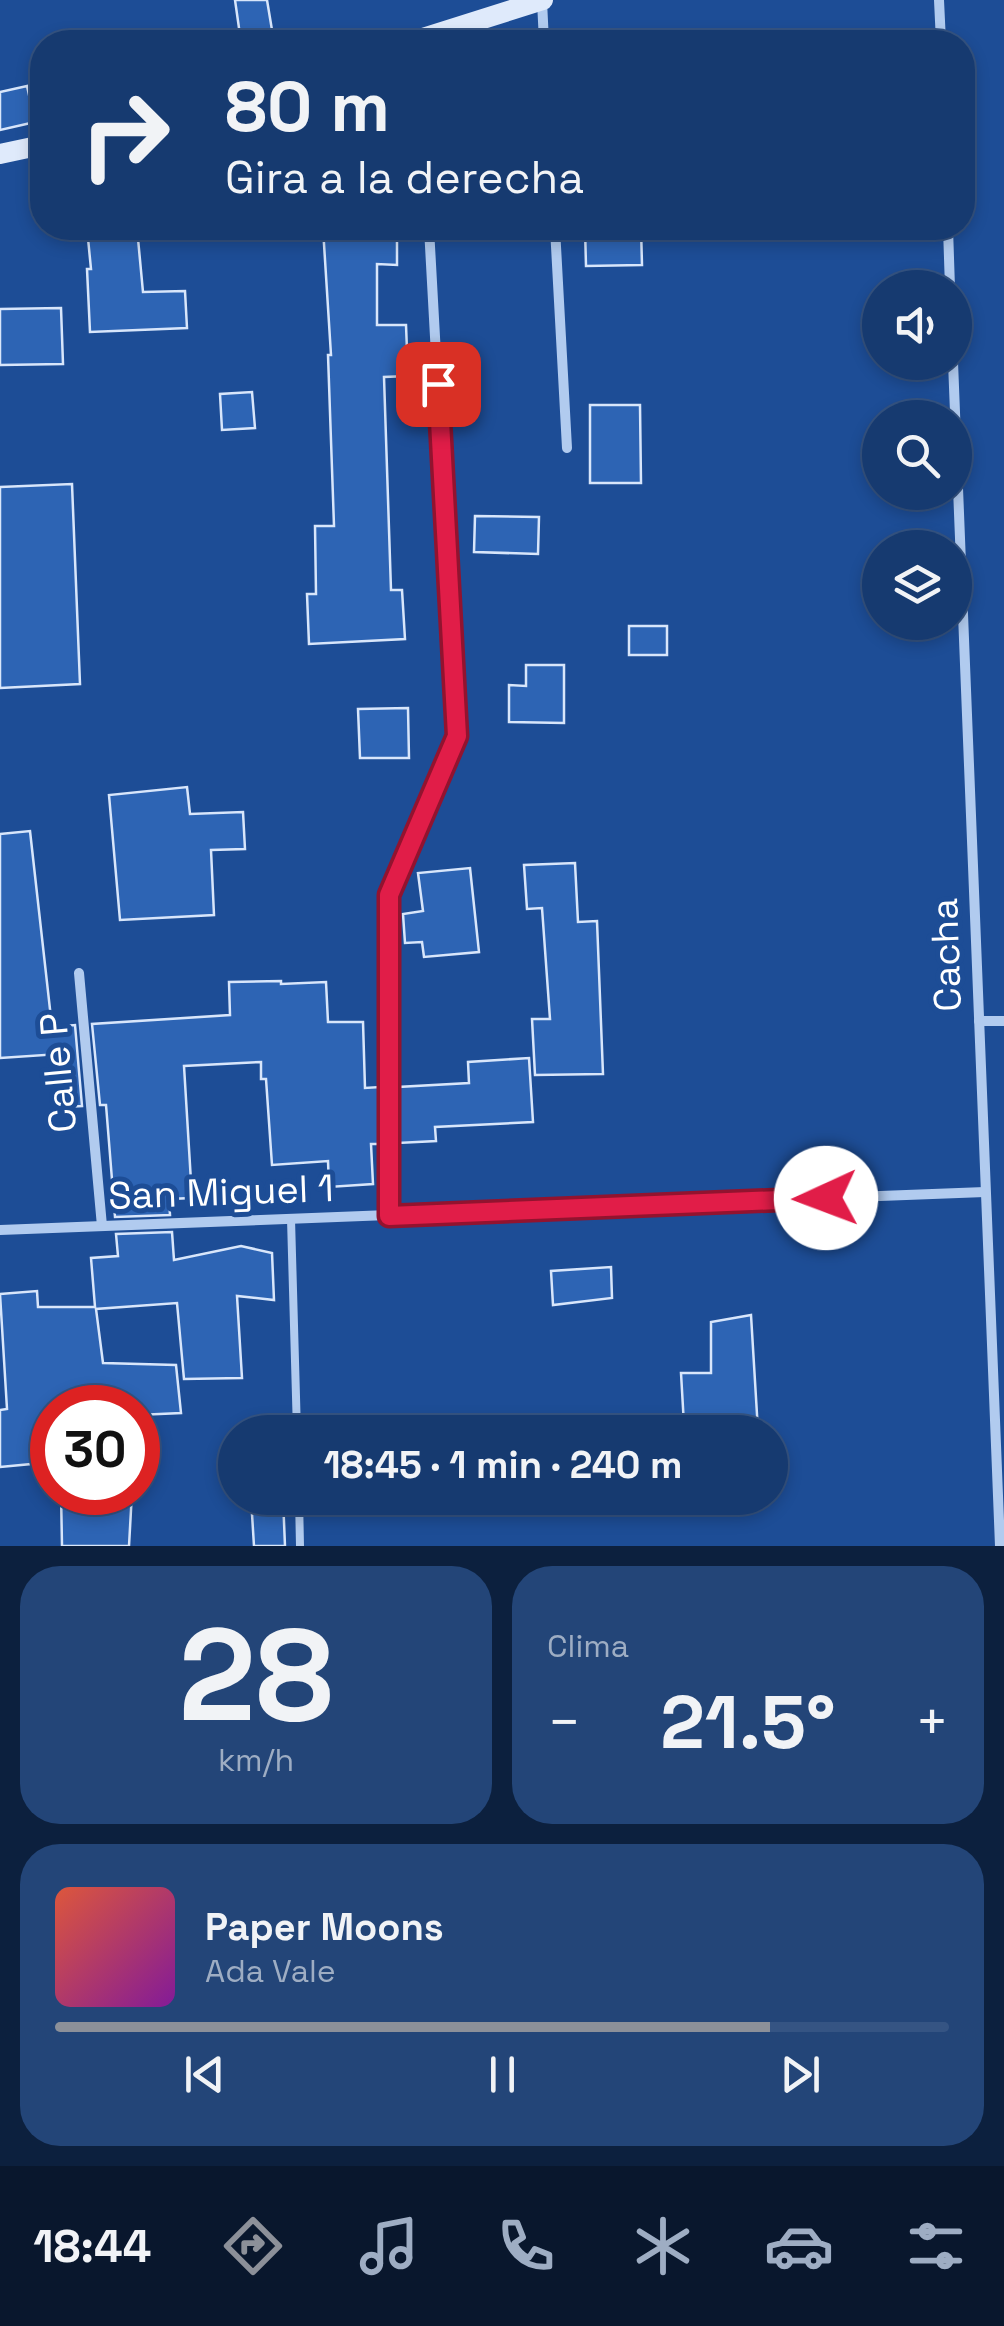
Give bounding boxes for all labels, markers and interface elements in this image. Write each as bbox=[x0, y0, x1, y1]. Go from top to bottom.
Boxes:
text: 80 m bbox=[225, 62, 390, 151]
icon: right bbox=[60, 70, 190, 200]
text: Gira a la derecha bbox=[225, 149, 584, 206]
map controls bbox=[862, 270, 972, 640]
button: sound bbox=[862, 270, 972, 380]
pin bbox=[396, 342, 481, 427]
icon: arrive bbox=[411, 357, 466, 412]
button: search bbox=[862, 400, 972, 510]
button: layers bbox=[862, 530, 972, 640]
street label: Cacha bbox=[920, 897, 972, 1013]
street label: Calle P bbox=[29, 1011, 87, 1135]
position arrow bbox=[774, 1146, 878, 1250]
street label: San Miguel 1 bbox=[107, 1164, 335, 1220]
speed limit sign: 30 bbox=[30, 1385, 160, 1515]
text: 18:45 · 1 min · 240 m bbox=[323, 1441, 683, 1489]
text: 28 bbox=[178, 1592, 334, 1758]
text: Clima bbox=[547, 1626, 629, 1666]
text: 21.5° bbox=[660, 1674, 836, 1770]
text: − bbox=[547, 1687, 581, 1757]
text: + bbox=[915, 1687, 949, 1757]
text: km/h bbox=[218, 1740, 294, 1780]
text: Paper Moons bbox=[205, 1903, 444, 1951]
text: Ada Vale bbox=[205, 1951, 336, 1991]
icon: previous bbox=[177, 2047, 232, 2102]
icon: pause bbox=[475, 2047, 530, 2102]
icon: next bbox=[773, 2047, 828, 2102]
icon: directions bbox=[218, 2211, 288, 2281]
icon: music bbox=[354, 2211, 424, 2281]
icon: phone bbox=[491, 2211, 561, 2281]
icon: climate bbox=[628, 2211, 698, 2281]
icon: car bbox=[764, 2211, 834, 2281]
icon: filters bbox=[901, 2211, 971, 2281]
text: 18:44 bbox=[33, 2218, 151, 2275]

